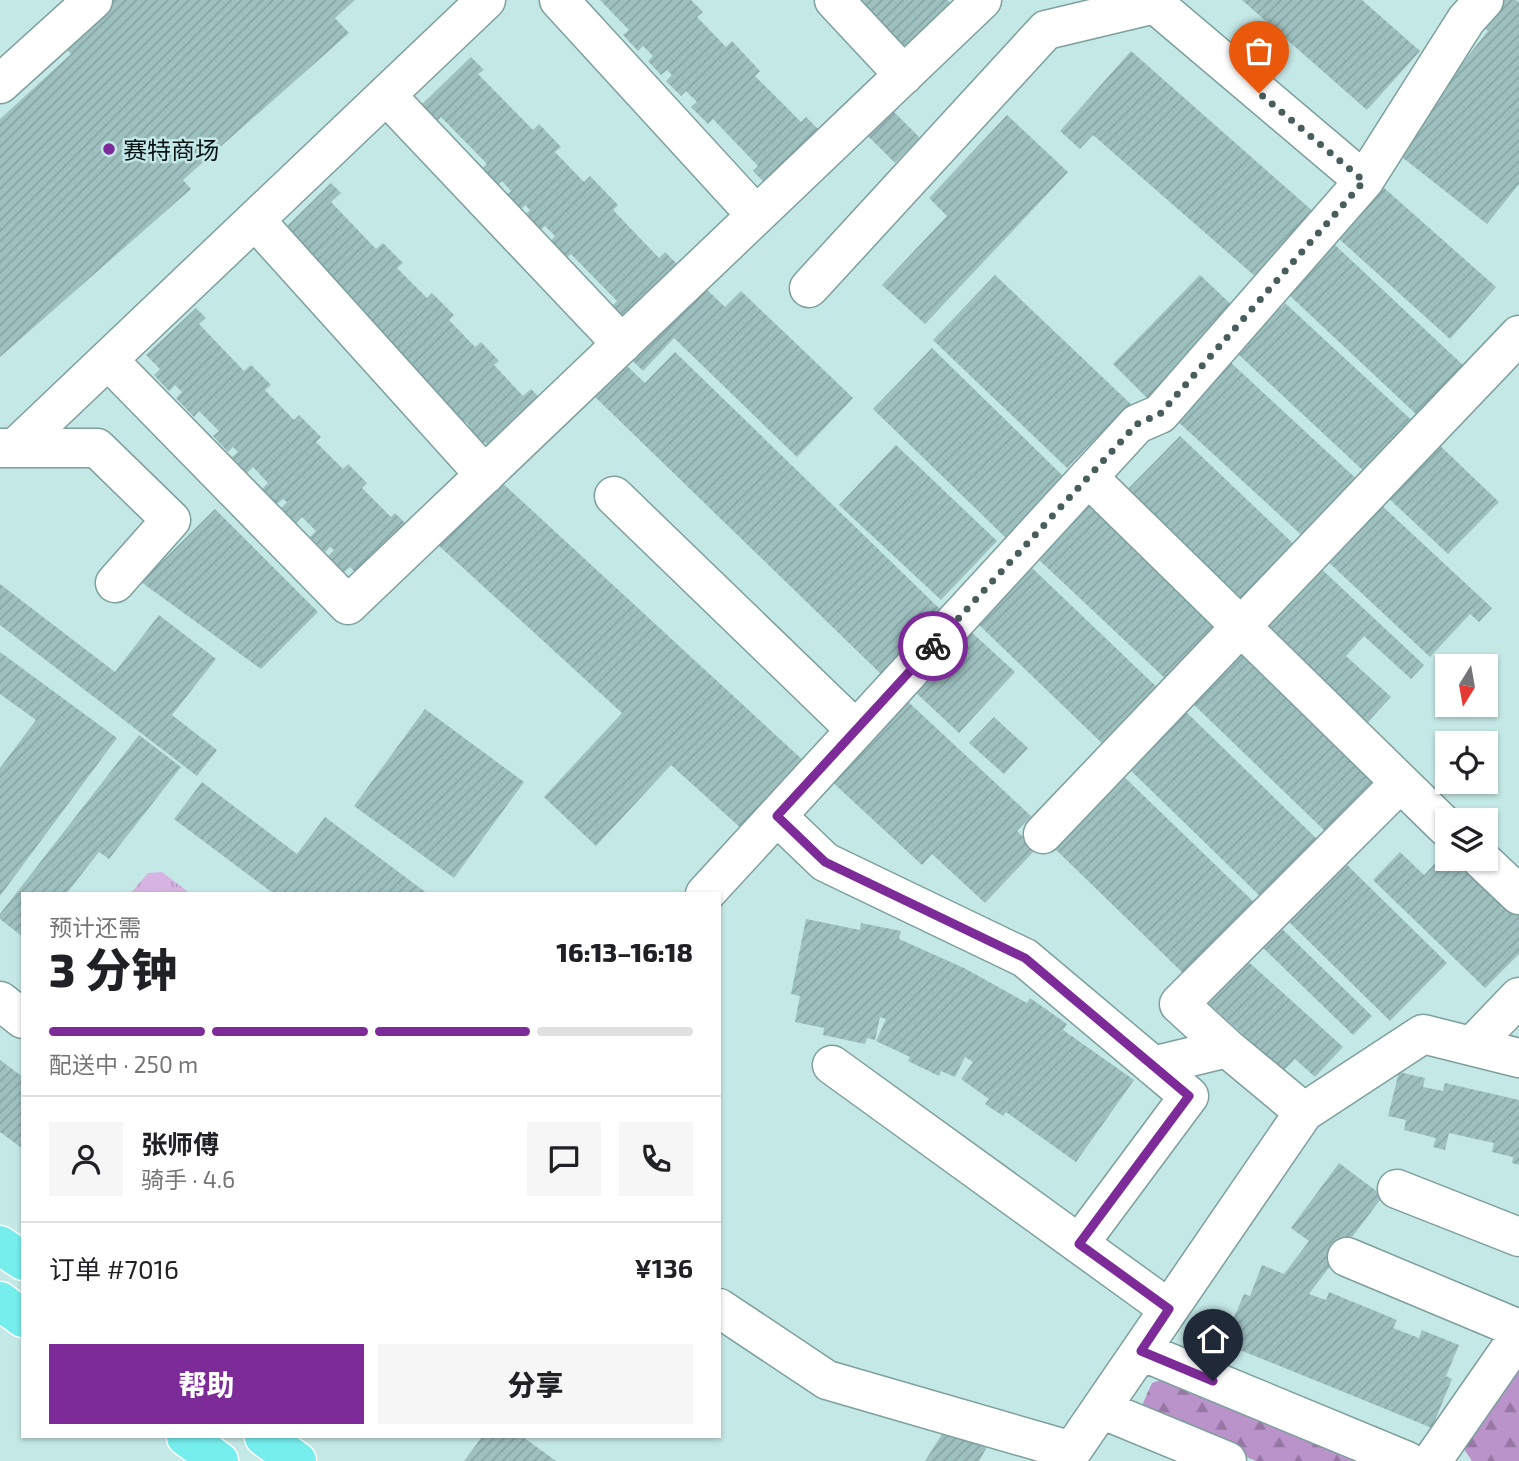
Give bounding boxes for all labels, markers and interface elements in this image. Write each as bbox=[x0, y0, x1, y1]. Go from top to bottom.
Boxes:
pin bbox=[1229, 21, 1289, 93]
icon: bag bbox=[1240, 32, 1278, 70]
place label: 赛特商场 bbox=[123, 135, 219, 164]
marker: 赛特商场 bbox=[101, 141, 117, 157]
courier bbox=[898, 611, 968, 681]
icon: bike bbox=[914, 627, 952, 665]
north arrow bbox=[1435, 654, 1498, 718]
map controls bbox=[1435, 654, 1498, 871]
button: locate bbox=[1435, 731, 1498, 794]
button: layers bbox=[1435, 808, 1498, 871]
text: 预计还需 bbox=[49, 913, 141, 941]
text: 16:13–16:18 bbox=[556, 936, 693, 967]
text: 3 分钟 bbox=[49, 941, 177, 996]
text: 配送中 · 250 m bbox=[49, 1050, 198, 1078]
button: person bbox=[49, 1122, 123, 1196]
button: chat bbox=[527, 1122, 601, 1196]
button: phone bbox=[619, 1122, 693, 1196]
text: 张师傅 bbox=[141, 1128, 219, 1159]
text: 骑手 · 4.6 bbox=[141, 1165, 235, 1193]
text: ¥136 bbox=[634, 1252, 693, 1283]
text: 订单 #7016 bbox=[49, 1253, 179, 1284]
pin bbox=[1183, 1309, 1243, 1381]
icon: home bbox=[1194, 1320, 1232, 1358]
button: 帮助 bbox=[49, 1344, 364, 1424]
button: 分享 bbox=[378, 1344, 693, 1424]

